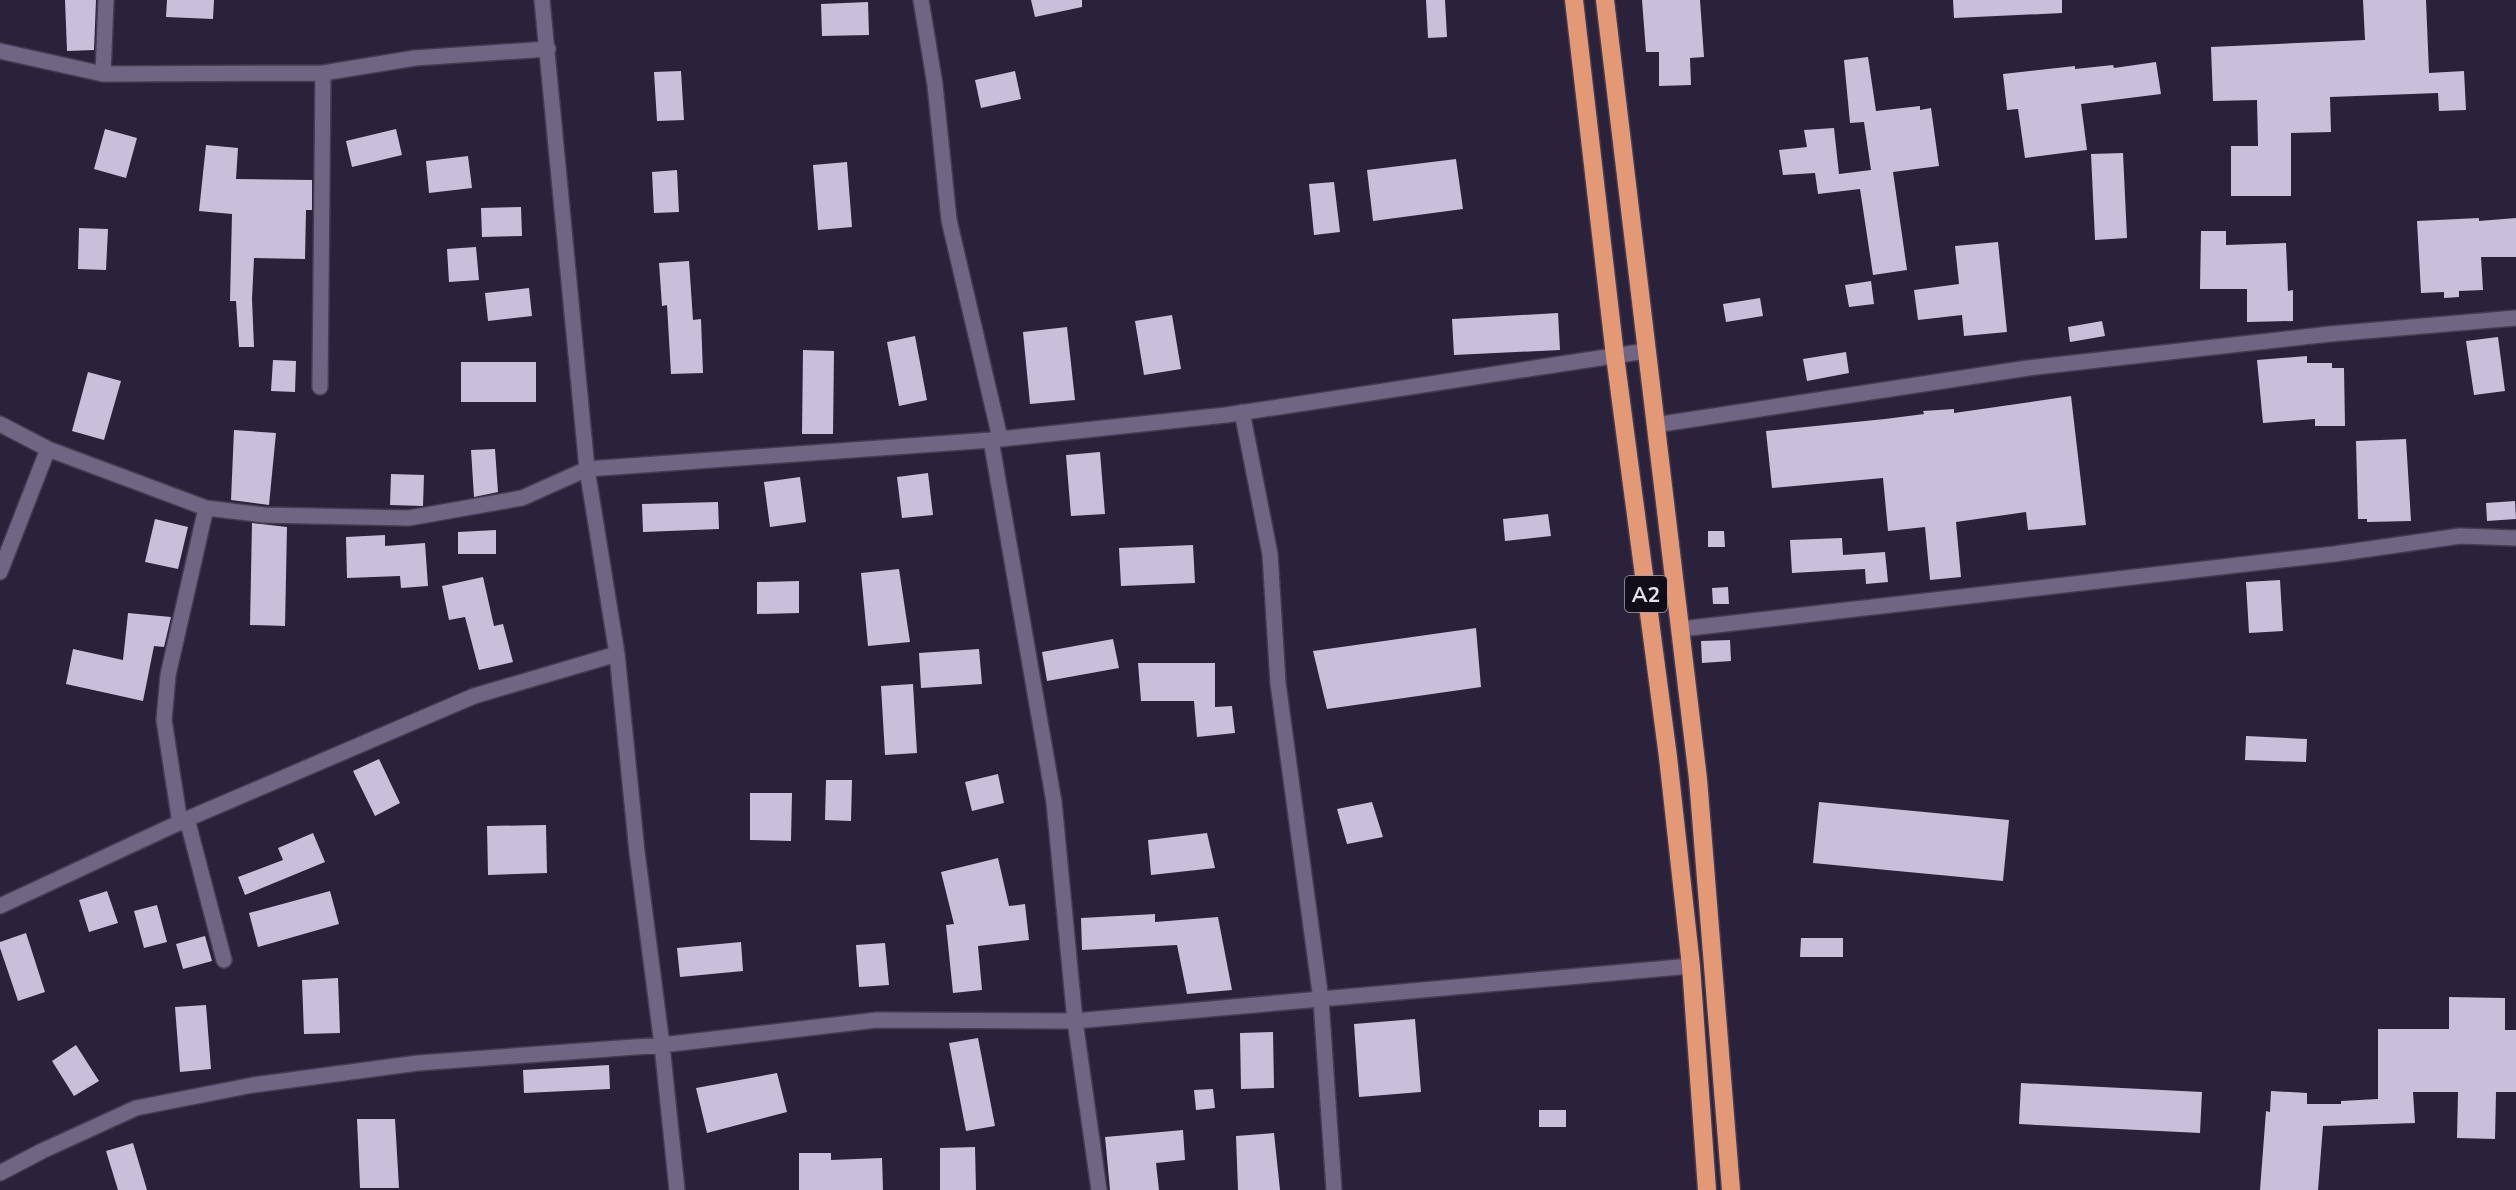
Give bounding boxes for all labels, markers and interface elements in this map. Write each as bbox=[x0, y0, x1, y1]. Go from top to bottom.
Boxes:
road number: A2 bbox=[1625, 576, 1667, 612]

